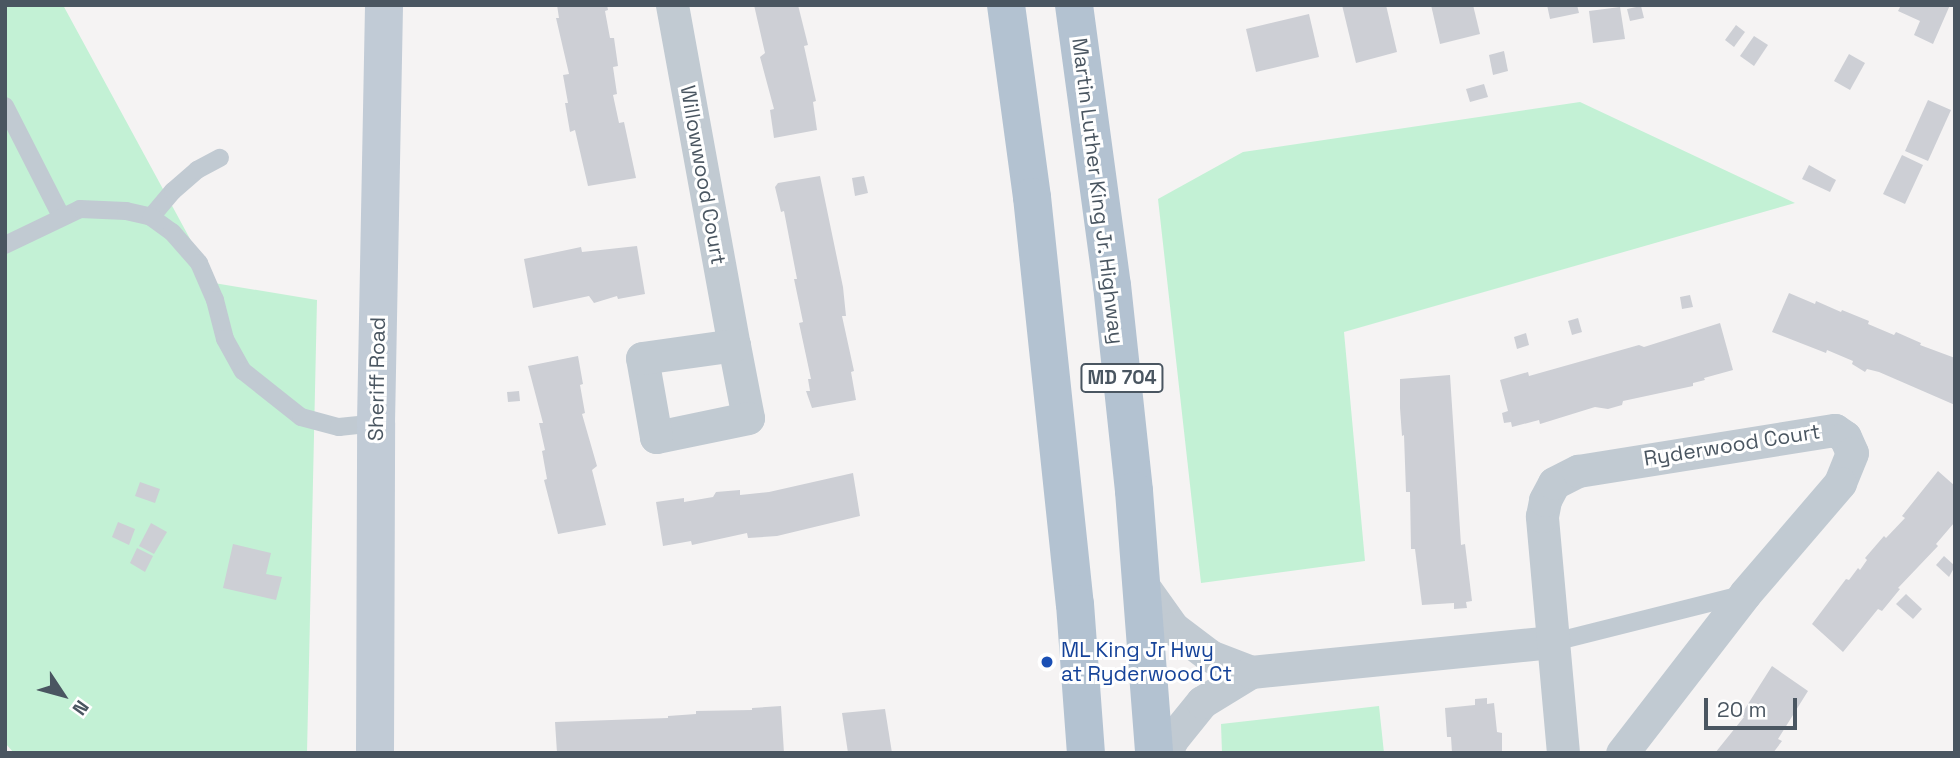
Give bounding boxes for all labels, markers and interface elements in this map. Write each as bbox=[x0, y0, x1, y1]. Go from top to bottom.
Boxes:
street label: Martin Luther King Jr. Highway bbox=[1067, 36, 1129, 346]
street label: Willowwood Court bbox=[675, 83, 731, 267]
street label: Sheriff Road bbox=[363, 317, 391, 441]
road number: MD 704 bbox=[1080, 362, 1164, 394]
street label: Ryderwood Court bbox=[1642, 419, 1822, 471]
place label: ML King Jr Hwy at Ryderwood Ct bbox=[1061, 637, 1232, 687]
marker: ML King Jr Hwy at Ryderwood Ct bbox=[1039, 654, 1055, 670]
north arrow bbox=[28, 660, 98, 730]
scale bar bbox=[1708, 684, 1801, 728]
text: N bbox=[67, 695, 94, 720]
text: 20 m bbox=[1717, 696, 1767, 723]

